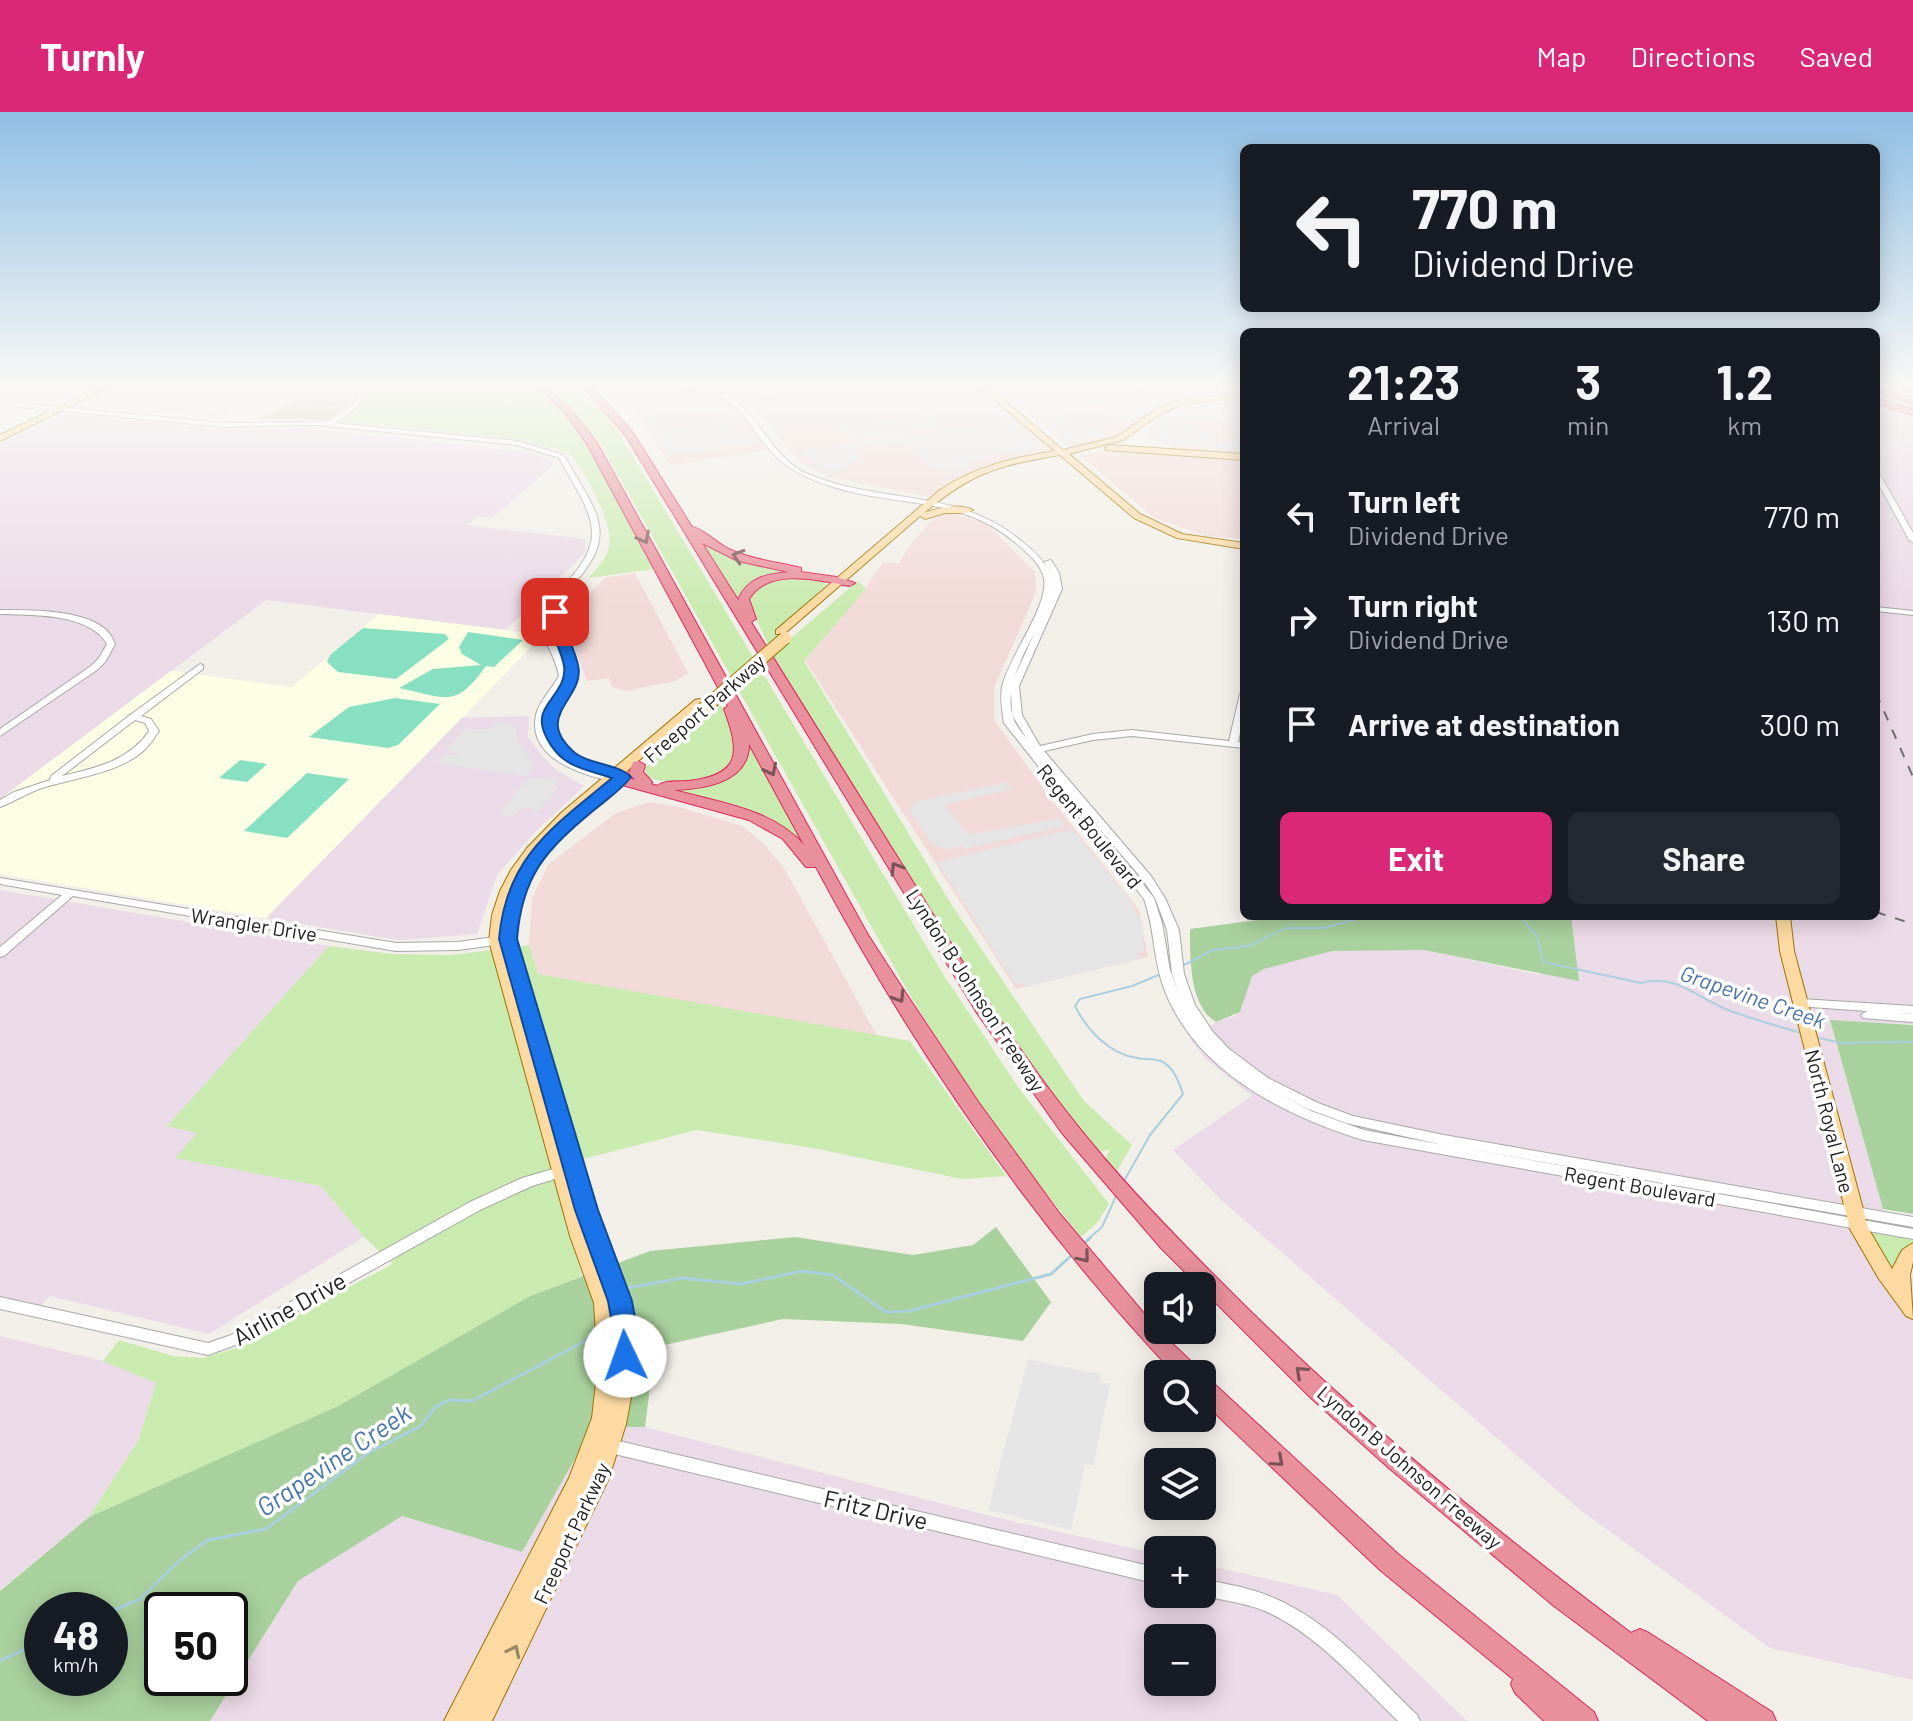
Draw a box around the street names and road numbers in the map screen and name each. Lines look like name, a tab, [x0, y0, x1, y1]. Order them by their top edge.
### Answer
street label: Freeport Parkway	[638, 649, 770, 767]
street label: Regent Boulevard	[1033, 759, 1147, 893]
street label: Lyndon B Johnson Freeway	[902, 884, 1050, 1096]
street label: Wrangler Drive	[189, 902, 319, 946]
street label: North Royal Lane	[1801, 1047, 1859, 1195]
street label: Regent Boulevard	[1563, 1161, 1717, 1211]
street label: Airline Drive	[227, 1265, 351, 1351]
street label: Lyndon B Johnson Freeway	[1313, 1380, 1507, 1554]
street label: Freeport Parkway	[528, 1459, 614, 1607]
street label: Fritz Drive	[821, 1483, 931, 1535]

